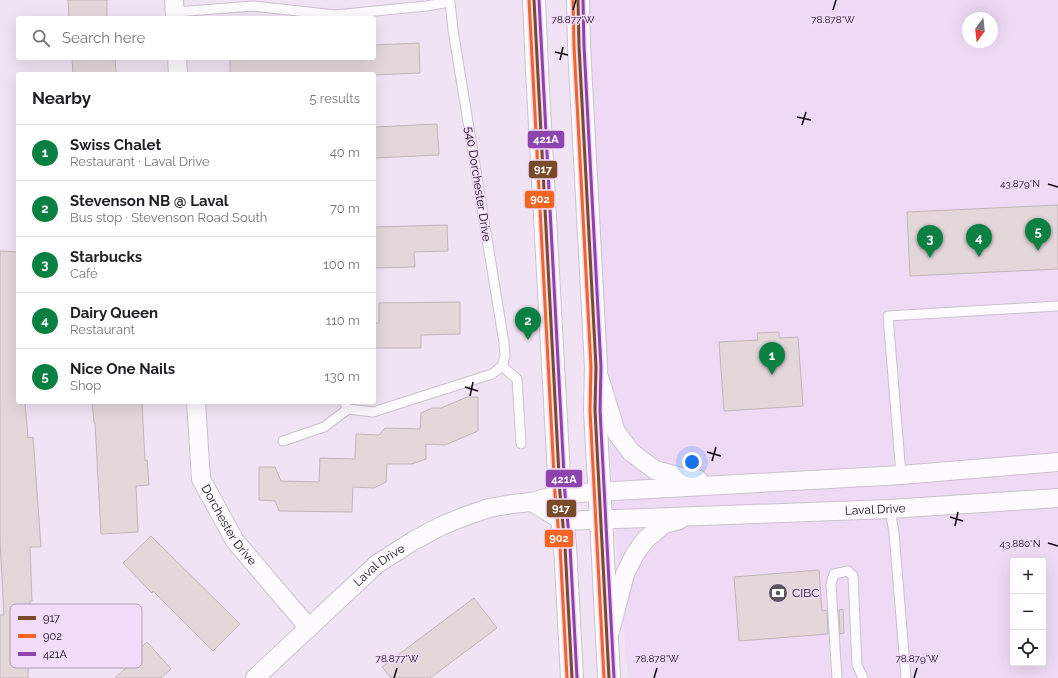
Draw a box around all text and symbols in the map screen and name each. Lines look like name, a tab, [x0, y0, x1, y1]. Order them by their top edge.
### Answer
north arrow	[962, 12, 998, 48]
text: 78.877°W	[552, 14, 595, 25]
text: 78.878°W	[811, 14, 855, 25]
search box	[16, 16, 376, 60]
icon: search	[30, 27, 52, 49]
text: Search here	[62, 29, 145, 47]
text: Nearby	[32, 88, 91, 108]
text: 5 results	[309, 91, 360, 106]
street label: 540 Dorchester Drive	[462, 125, 494, 243]
line badge: 421A	[527, 130, 565, 149]
text: 421A	[533, 133, 559, 146]
text: Swiss Chalet	[70, 136, 161, 154]
text: 1	[42, 145, 48, 160]
text: 40 m	[330, 145, 360, 160]
text: Restaurant · Laval Drive	[70, 154, 210, 169]
line badge: 917	[528, 160, 558, 179]
text: 917	[534, 163, 553, 176]
text: 43.879°N	[1000, 178, 1040, 189]
line badge: 902	[524, 190, 555, 209]
text: Stevenson NB @ Laval	[70, 192, 229, 210]
text: 902	[530, 193, 550, 206]
text: 2	[41, 201, 49, 216]
text: 70 m	[330, 201, 360, 216]
text: Bus stop · Stevenson Road South	[70, 210, 267, 225]
pin: 5	[1025, 218, 1051, 251]
pin: 4	[966, 224, 992, 257]
pin: 3	[917, 225, 943, 258]
text: Starbucks	[70, 248, 142, 266]
text: 3	[41, 257, 49, 272]
text: 100 m	[323, 257, 360, 272]
text: Café	[70, 266, 98, 281]
text: Dairy Queen	[70, 304, 158, 322]
pin: 2	[515, 307, 541, 340]
text: 4	[41, 313, 49, 328]
text: 110 m	[326, 313, 360, 328]
text: Restaurant	[70, 322, 135, 337]
pin: 1	[759, 342, 785, 375]
text: Nice One Nails	[70, 360, 175, 378]
text: 5	[41, 369, 49, 384]
text: 130 m	[324, 369, 360, 384]
text: Shop	[70, 378, 101, 393]
your location	[682, 452, 702, 472]
line badge: 421A	[545, 469, 583, 488]
text: 421A	[551, 473, 577, 486]
street label: Dorchester Drive	[198, 482, 259, 568]
line badge: 917	[546, 499, 577, 518]
street label: Laval Drive	[845, 501, 906, 518]
text: 917	[552, 502, 571, 515]
line badge: 902	[544, 529, 574, 548]
text: 902	[549, 532, 569, 545]
text: 43.880°N	[1000, 538, 1040, 549]
street label: Laval Drive	[351, 541, 407, 589]
map controls	[1010, 558, 1046, 666]
button: +	[1010, 558, 1046, 594]
bank icon: CIBC	[767, 582, 789, 604]
place label: CIBC	[792, 586, 819, 600]
button: −	[1010, 594, 1046, 630]
legend	[10, 604, 142, 668]
text: 917	[43, 612, 60, 625]
text: 902	[43, 630, 62, 643]
button: locate	[1010, 630, 1046, 666]
text: 421A	[43, 648, 67, 661]
text: 78.877°W	[376, 653, 419, 664]
text: 78.878°W	[635, 653, 679, 664]
text: 78.879°W	[895, 653, 939, 664]

